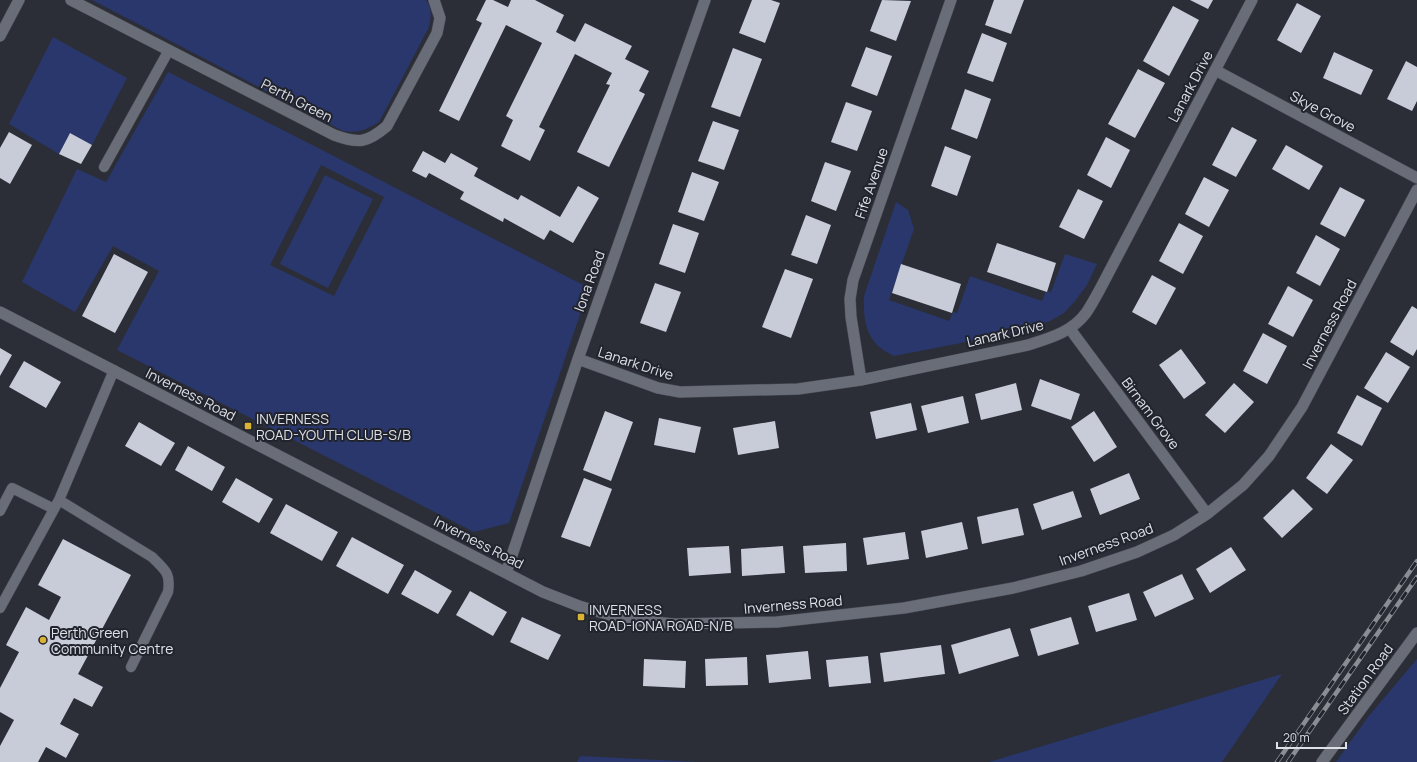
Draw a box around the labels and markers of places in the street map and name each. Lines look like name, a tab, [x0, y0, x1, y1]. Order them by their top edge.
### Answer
place label: INVERNESS ROAD-YOUTH CLUB-S/B	[256, 409, 411, 444]
marker: INVERNESS ROAD-YOUTH CLUB-S/B	[243, 421, 253, 431]
place label: INVERNESS ROAD-IONA ROAD-N/B	[589, 600, 733, 635]
marker: INVERNESS ROAD-IONA ROAD-N/B	[576, 612, 586, 622]
place label: Perth Green Community Centre	[51, 623, 174, 658]
marker: Perth Green Community Centre	[38, 635, 48, 645]

